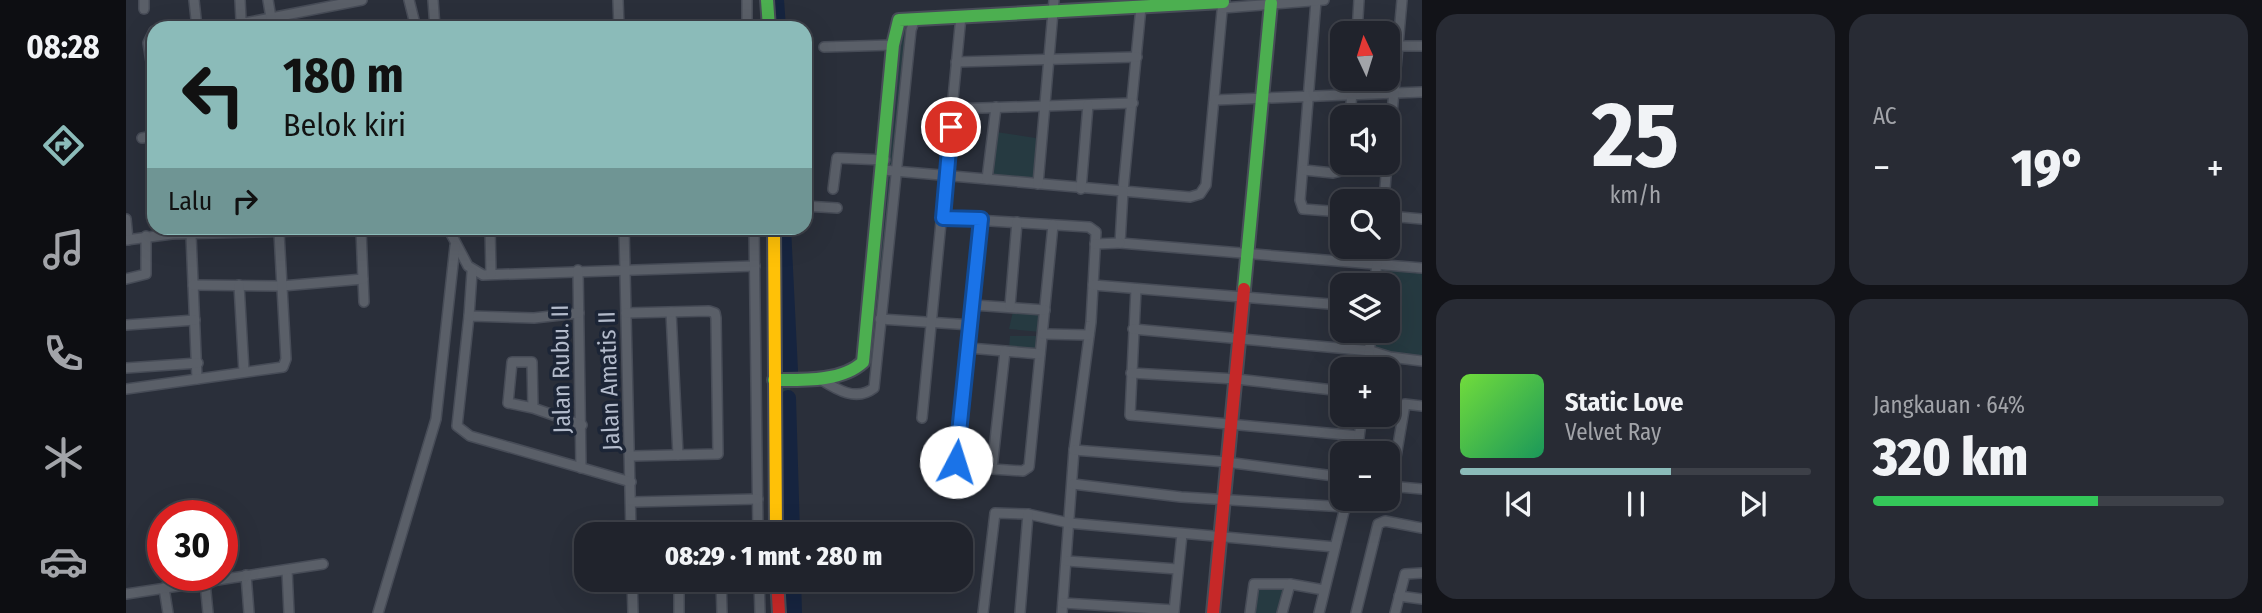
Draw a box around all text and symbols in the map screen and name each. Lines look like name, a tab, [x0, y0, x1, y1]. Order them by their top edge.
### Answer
north arrow	[1330, 21, 1400, 91]
map controls	[1330, 21, 1400, 511]
text: 08:28	[26, 28, 100, 66]
text: 180 m	[283, 46, 404, 105]
icon: left	[168, 49, 259, 140]
text: 25	[1592, 81, 1679, 190]
pin	[921, 97, 981, 157]
text: AC	[1873, 102, 1897, 130]
button: sound	[1330, 105, 1400, 175]
text: Belok kiri	[283, 106, 406, 144]
icon: arrive	[932, 108, 970, 146]
icon: directions	[39, 121, 88, 170]
text: 19°	[2011, 137, 2086, 200]
text: −	[1873, 145, 1890, 191]
text: +	[2207, 145, 2224, 191]
text: km/h	[1610, 181, 1661, 209]
icon: right	[226, 182, 264, 220]
text: Lalu	[168, 186, 212, 217]
button: search	[1330, 189, 1400, 259]
icon: music	[39, 225, 88, 274]
button: layers	[1330, 273, 1400, 343]
street label: Jalan Rubu. II	[546, 304, 576, 434]
street label: Jalan Amatis II	[593, 311, 625, 451]
icon: phone	[39, 329, 88, 378]
button: +	[1330, 357, 1400, 427]
text: Static Love	[1565, 387, 1683, 418]
text: Jangkauan · 64%	[1873, 391, 2025, 419]
text: Velvet Ray	[1565, 418, 1661, 446]
position arrow	[919, 425, 993, 499]
text: 320 km	[1873, 426, 2028, 489]
icon: climate	[39, 433, 88, 482]
button: −	[1330, 441, 1400, 511]
icon: previous	[1500, 485, 1538, 523]
icon: pause	[1617, 485, 1655, 523]
icon: next	[1734, 485, 1772, 523]
speed limit sign: 30	[147, 500, 238, 591]
icon: car	[39, 537, 88, 586]
text: 08:29 · 1 mnt · 280 m	[665, 541, 882, 572]

